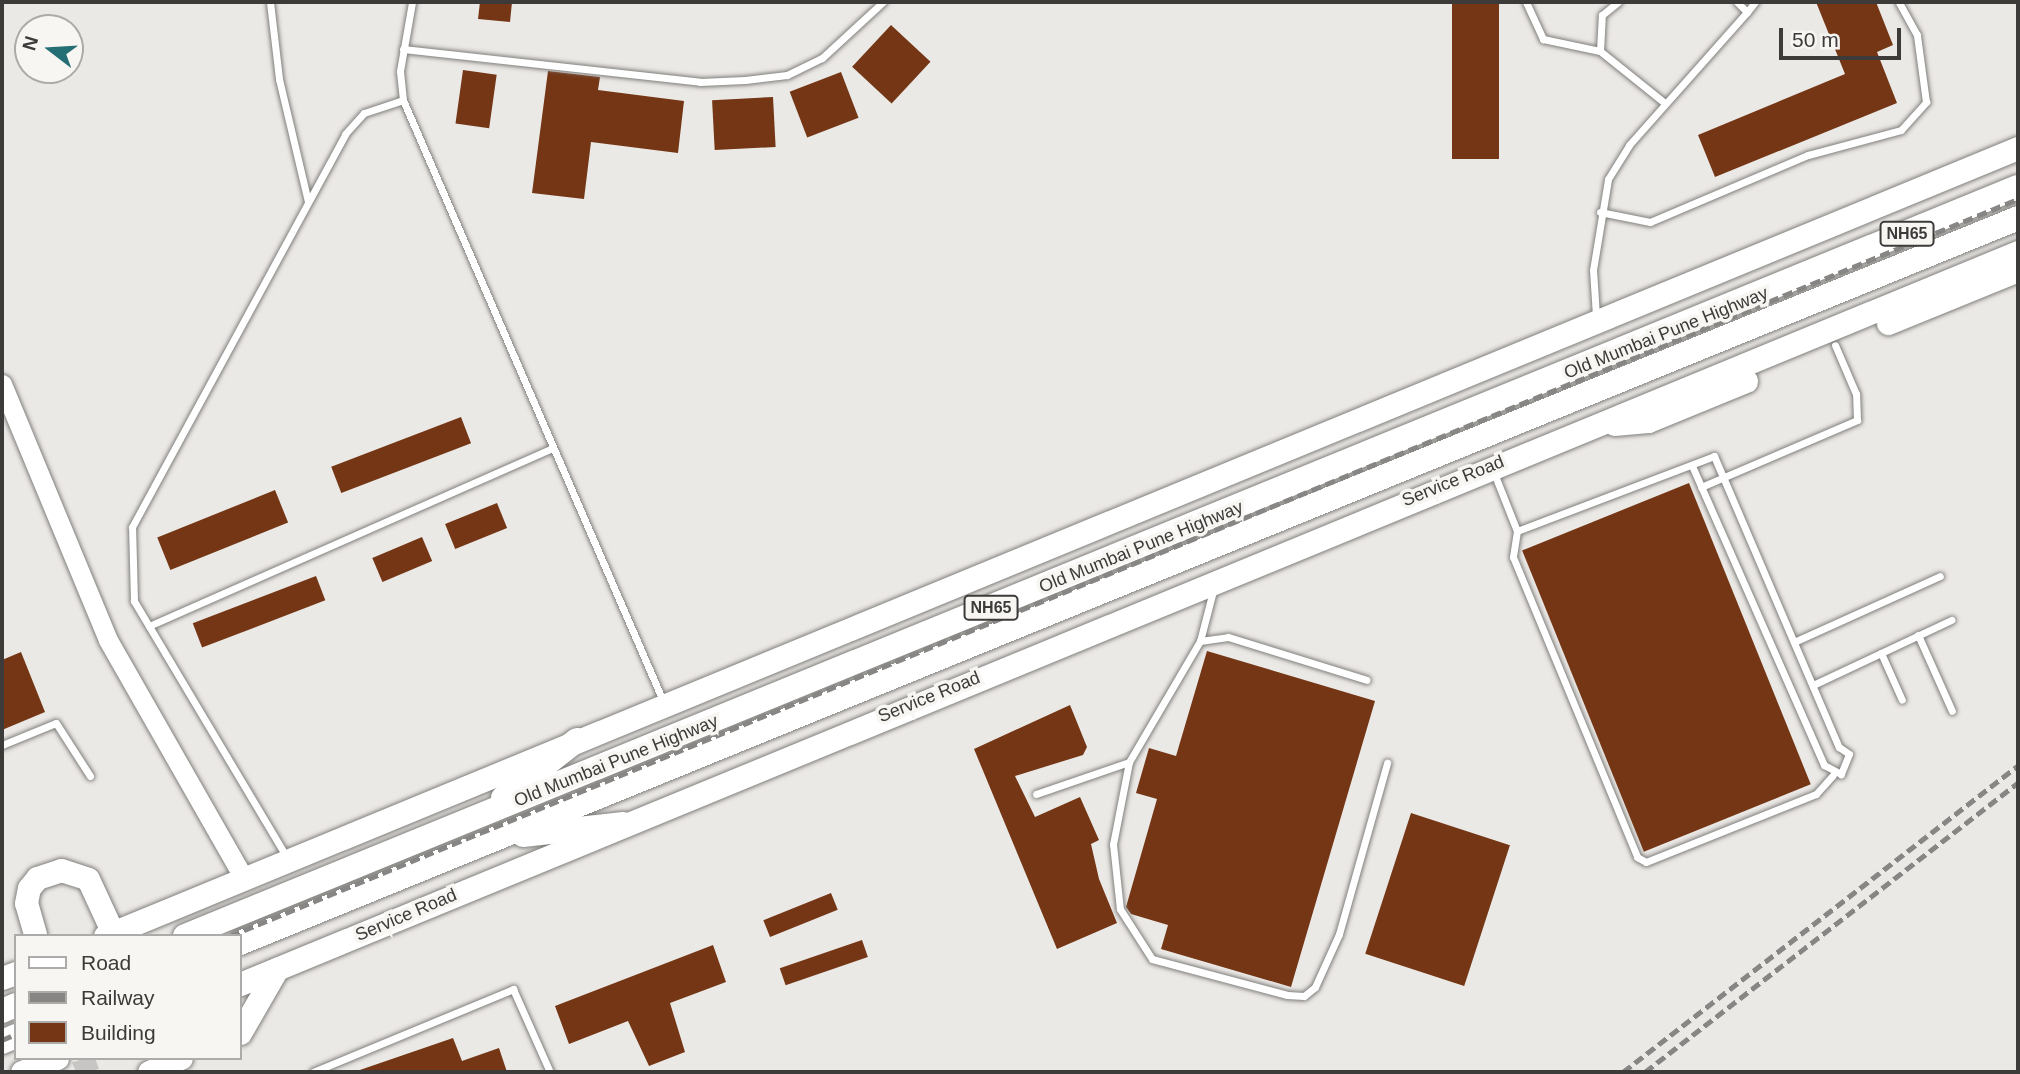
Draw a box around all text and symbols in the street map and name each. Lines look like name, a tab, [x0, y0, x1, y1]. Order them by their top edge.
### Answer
north arrow	[14, 14, 84, 84]
scale bar	[1782, 14, 1904, 58]
text: 50 m	[1792, 28, 1839, 51]
text: N	[18, 34, 42, 53]
road number: NH65	[1879, 222, 1935, 246]
street label: Old Mumbai Pune Highway	[1561, 282, 1771, 384]
street label: Service Road	[1399, 451, 1507, 511]
street label: Old Mumbai Pune Highway	[1036, 496, 1246, 598]
road number: NH65	[963, 596, 1019, 621]
street label: Service Road	[875, 667, 983, 727]
street label: Old Mumbai Pune Highway	[511, 710, 721, 812]
street label: Service Road	[352, 884, 460, 946]
legend	[14, 934, 242, 1060]
text: Road	[81, 951, 131, 974]
text: Railway	[81, 986, 155, 1009]
text: Building	[81, 1021, 156, 1044]

